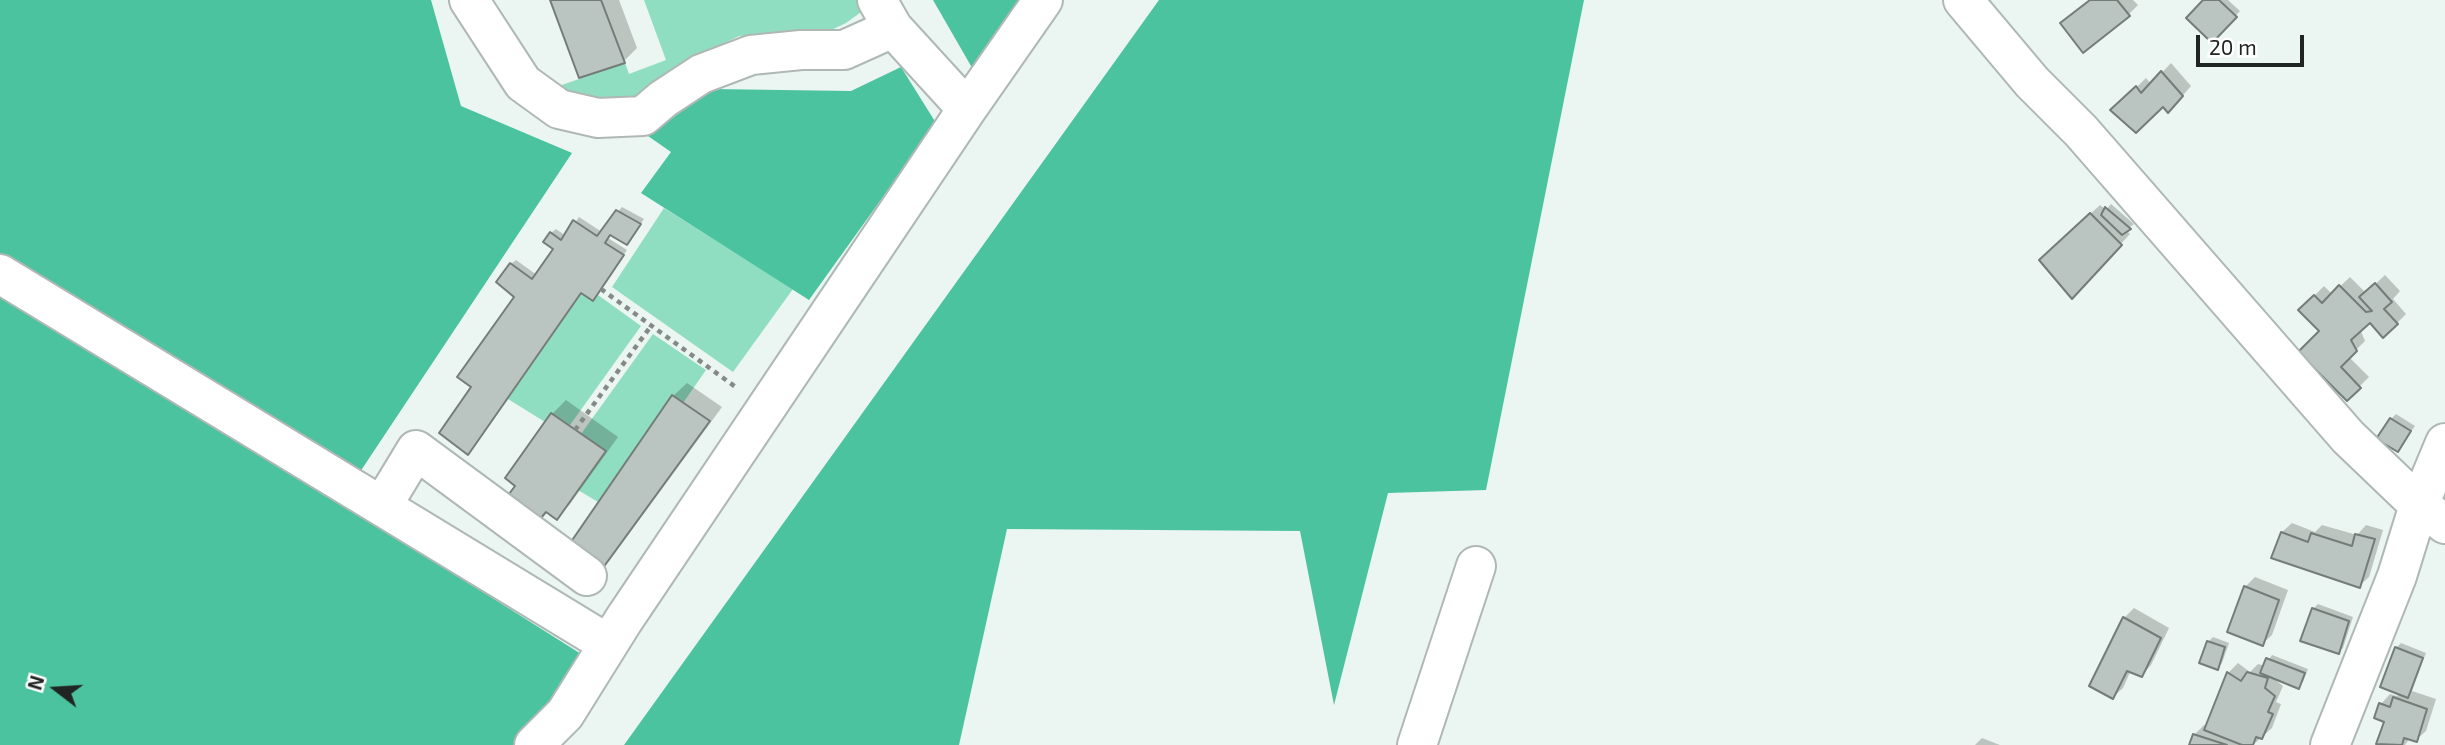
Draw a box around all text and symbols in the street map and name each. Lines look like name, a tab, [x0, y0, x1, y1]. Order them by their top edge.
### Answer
scale bar	[2200, 21, 2308, 65]
text: 20 m	[2209, 34, 2257, 59]
north arrow	[21, 654, 91, 724]
text: N	[22, 673, 48, 693]

